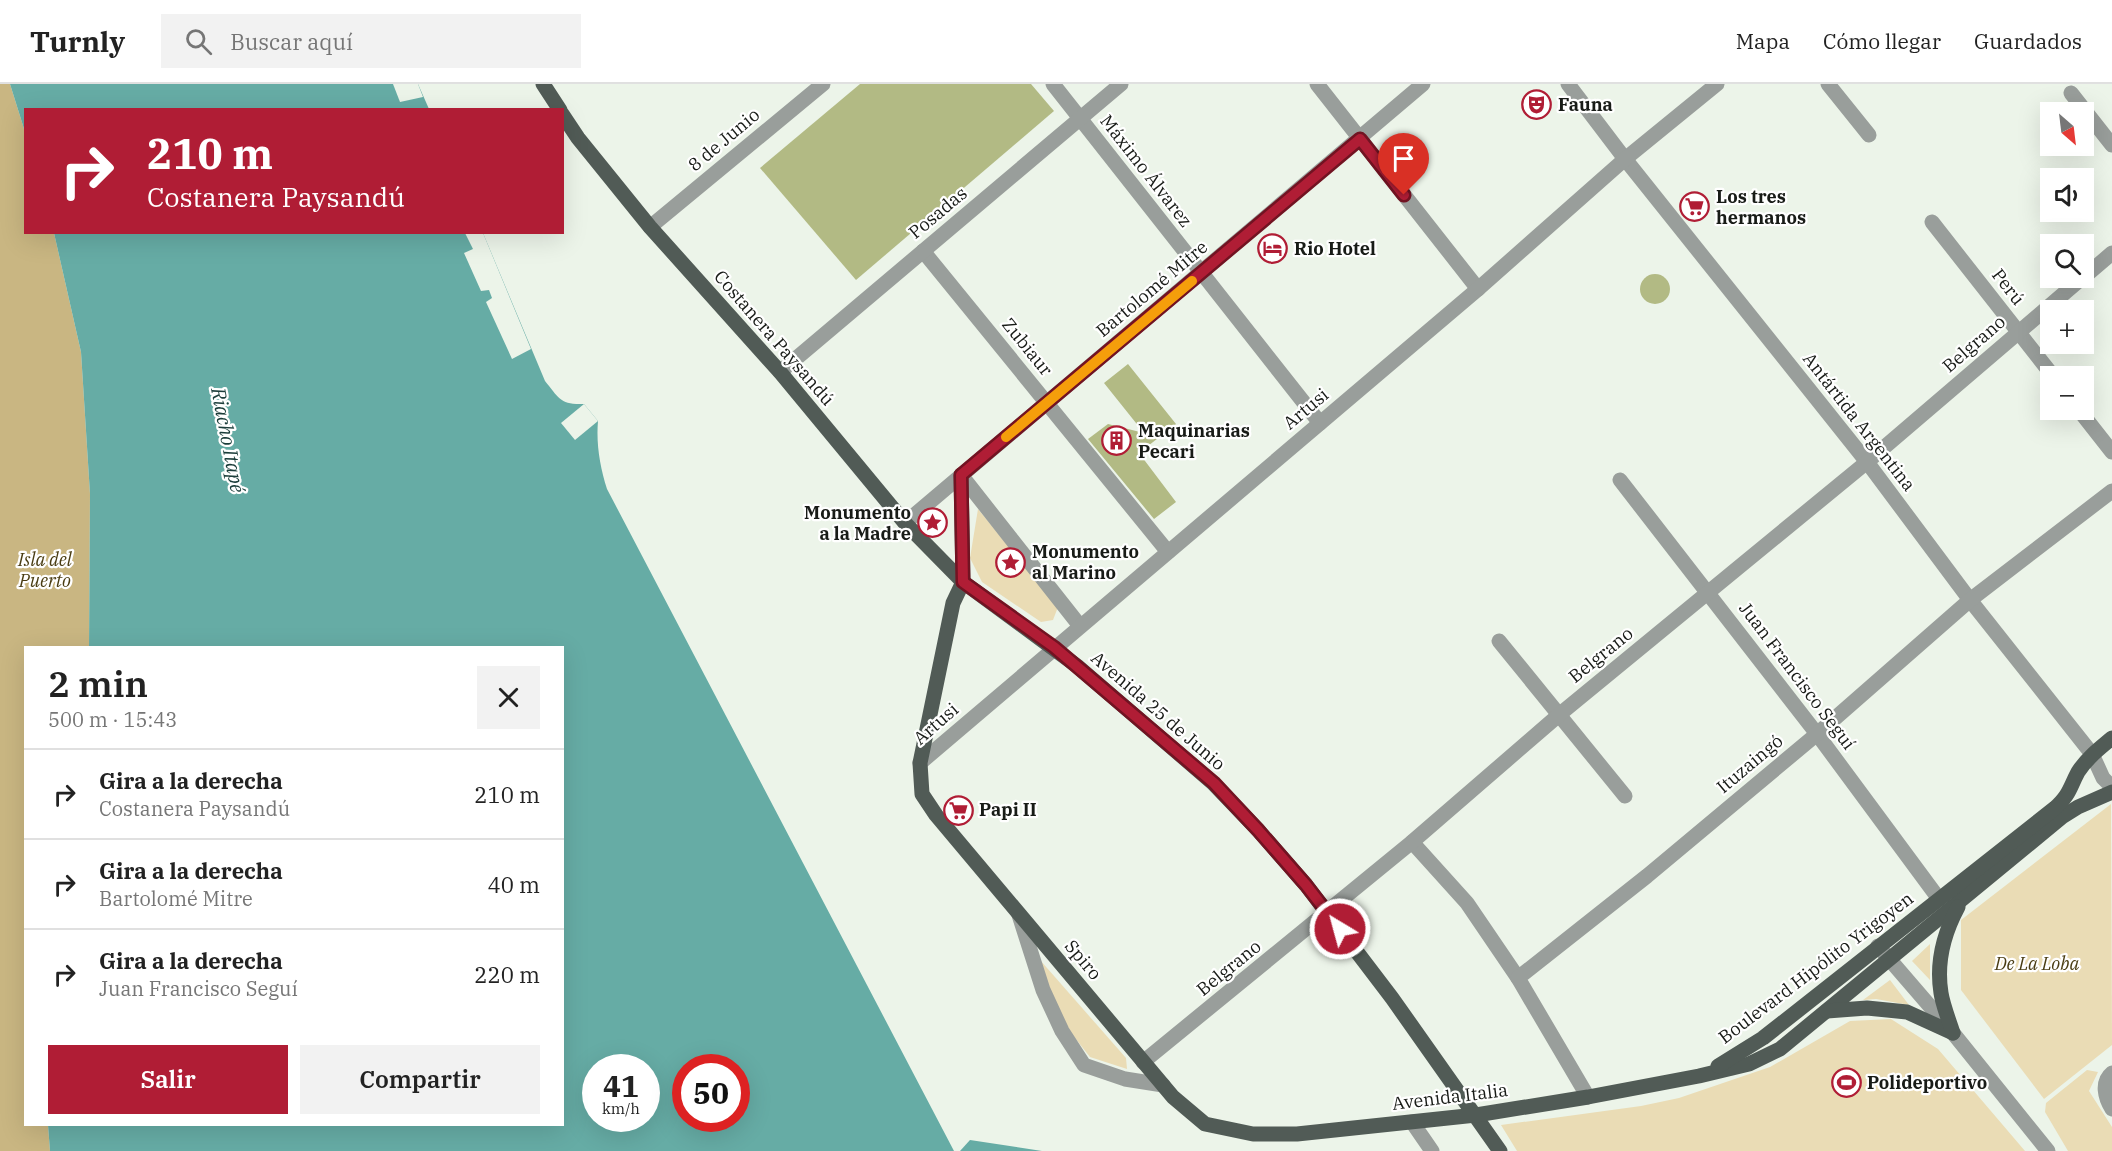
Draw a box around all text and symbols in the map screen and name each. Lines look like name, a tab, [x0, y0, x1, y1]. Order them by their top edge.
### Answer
search box	[161, 14, 581, 68]
text: Turnly	[30, 23, 125, 60]
icon: search	[182, 25, 215, 58]
text: Buscar aquí	[230, 27, 353, 56]
text: Mapa	[1736, 27, 1790, 55]
text: Cómo llegar	[1823, 27, 1941, 55]
text: Guardados	[1974, 27, 2082, 55]
theatre icon: Fauna	[1521, 89, 1553, 121]
place label: Fauna	[1558, 93, 1613, 116]
north arrow	[2040, 102, 2094, 156]
map controls	[2040, 102, 2094, 420]
street label: 8 de Junio	[683, 103, 764, 176]
street label: Máximo Álvarez	[1095, 110, 1197, 231]
text: 210 m	[147, 126, 273, 181]
icon: right	[48, 132, 126, 210]
pin	[1378, 133, 1429, 195]
icon: arrive	[1387, 142, 1420, 175]
button: sound	[2040, 168, 2094, 222]
text: Costanera Paysandú	[147, 179, 405, 214]
street label: Posadas	[904, 182, 972, 244]
place label: Los tres hermanos	[1716, 185, 1806, 229]
supermarket icon: Los tres hermanos	[1679, 191, 1711, 223]
hotel icon: Rio Hotel	[1257, 233, 1289, 265]
button: search	[2040, 234, 2094, 288]
street label: Bartolomé Mitre	[1091, 235, 1212, 342]
place label: Rio Hotel	[1294, 237, 1376, 260]
street label: Perú	[1987, 264, 2030, 310]
street label: Costanera Paysandú	[709, 265, 839, 410]
button: +	[2040, 300, 2094, 354]
street label: Belgrano	[1937, 310, 2010, 377]
street label: Zubiaur	[997, 313, 1058, 380]
street label: Antártida Argentina	[1798, 348, 1921, 496]
button: −	[2040, 366, 2094, 420]
street label: Artusi	[1278, 383, 1333, 434]
water label: Riacho Itapé	[205, 384, 252, 496]
place label: Maquinarias Pecari	[1138, 419, 1250, 463]
building icon: Maquinarias Pecari	[1101, 425, 1133, 457]
place label: Monumento a la Madre	[804, 501, 911, 545]
place icon: Monumento a la Madre	[916, 507, 948, 539]
place label: Monumento al Marino	[1032, 540, 1139, 584]
place icon: Monumento al Marino	[995, 546, 1027, 578]
park label: Isla del Puerto	[17, 548, 73, 592]
street label: Juan Francisco Seguí	[1734, 597, 1861, 754]
street label: Belgrano	[1564, 622, 1638, 688]
street label: Avenida 25 de Junio	[1087, 646, 1230, 775]
text: 2 min	[48, 660, 148, 707]
button: close	[477, 666, 540, 729]
street label: Artusi	[908, 698, 963, 750]
text: 500 m · 15:43	[48, 706, 177, 733]
street label: Ituzaingó	[1712, 729, 1788, 798]
text: Gira a la derecha	[99, 766, 283, 795]
icon: right	[48, 778, 81, 811]
text: 210 m	[474, 780, 540, 809]
supermarket icon: Papi II	[942, 794, 974, 826]
text: Costanera Paysandú	[99, 795, 290, 822]
place label: Papi II	[979, 798, 1037, 821]
text: Gira a la derecha	[99, 856, 283, 885]
icon: right	[48, 868, 81, 901]
text: 40 m	[488, 870, 540, 899]
text: Bartolomé Mitre	[99, 885, 253, 912]
street label: Boulevard Hipólito Yrigoyen	[1714, 887, 1918, 1048]
position arrow	[1308, 897, 1372, 961]
street label: Spiro	[1060, 935, 1107, 984]
street label: Belgrano	[1192, 935, 1266, 1001]
text: Gira a la derecha	[99, 946, 283, 975]
park label: De La Loba	[1994, 952, 2080, 975]
icon: right	[48, 958, 81, 991]
text: 220 m	[474, 960, 540, 989]
text: Juan Francisco Seguí	[99, 975, 298, 1002]
button: Salir	[48, 1045, 288, 1114]
button: Compartir	[300, 1045, 540, 1114]
speed limit sign: 50	[672, 1054, 750, 1132]
text: 41	[603, 1066, 639, 1105]
sports icon: Polideportivo	[1830, 1067, 1862, 1099]
place label: Polideportivo	[1867, 1071, 1987, 1094]
street label: Avenida Italia	[1391, 1078, 1509, 1115]
text: km/h	[602, 1099, 640, 1118]

